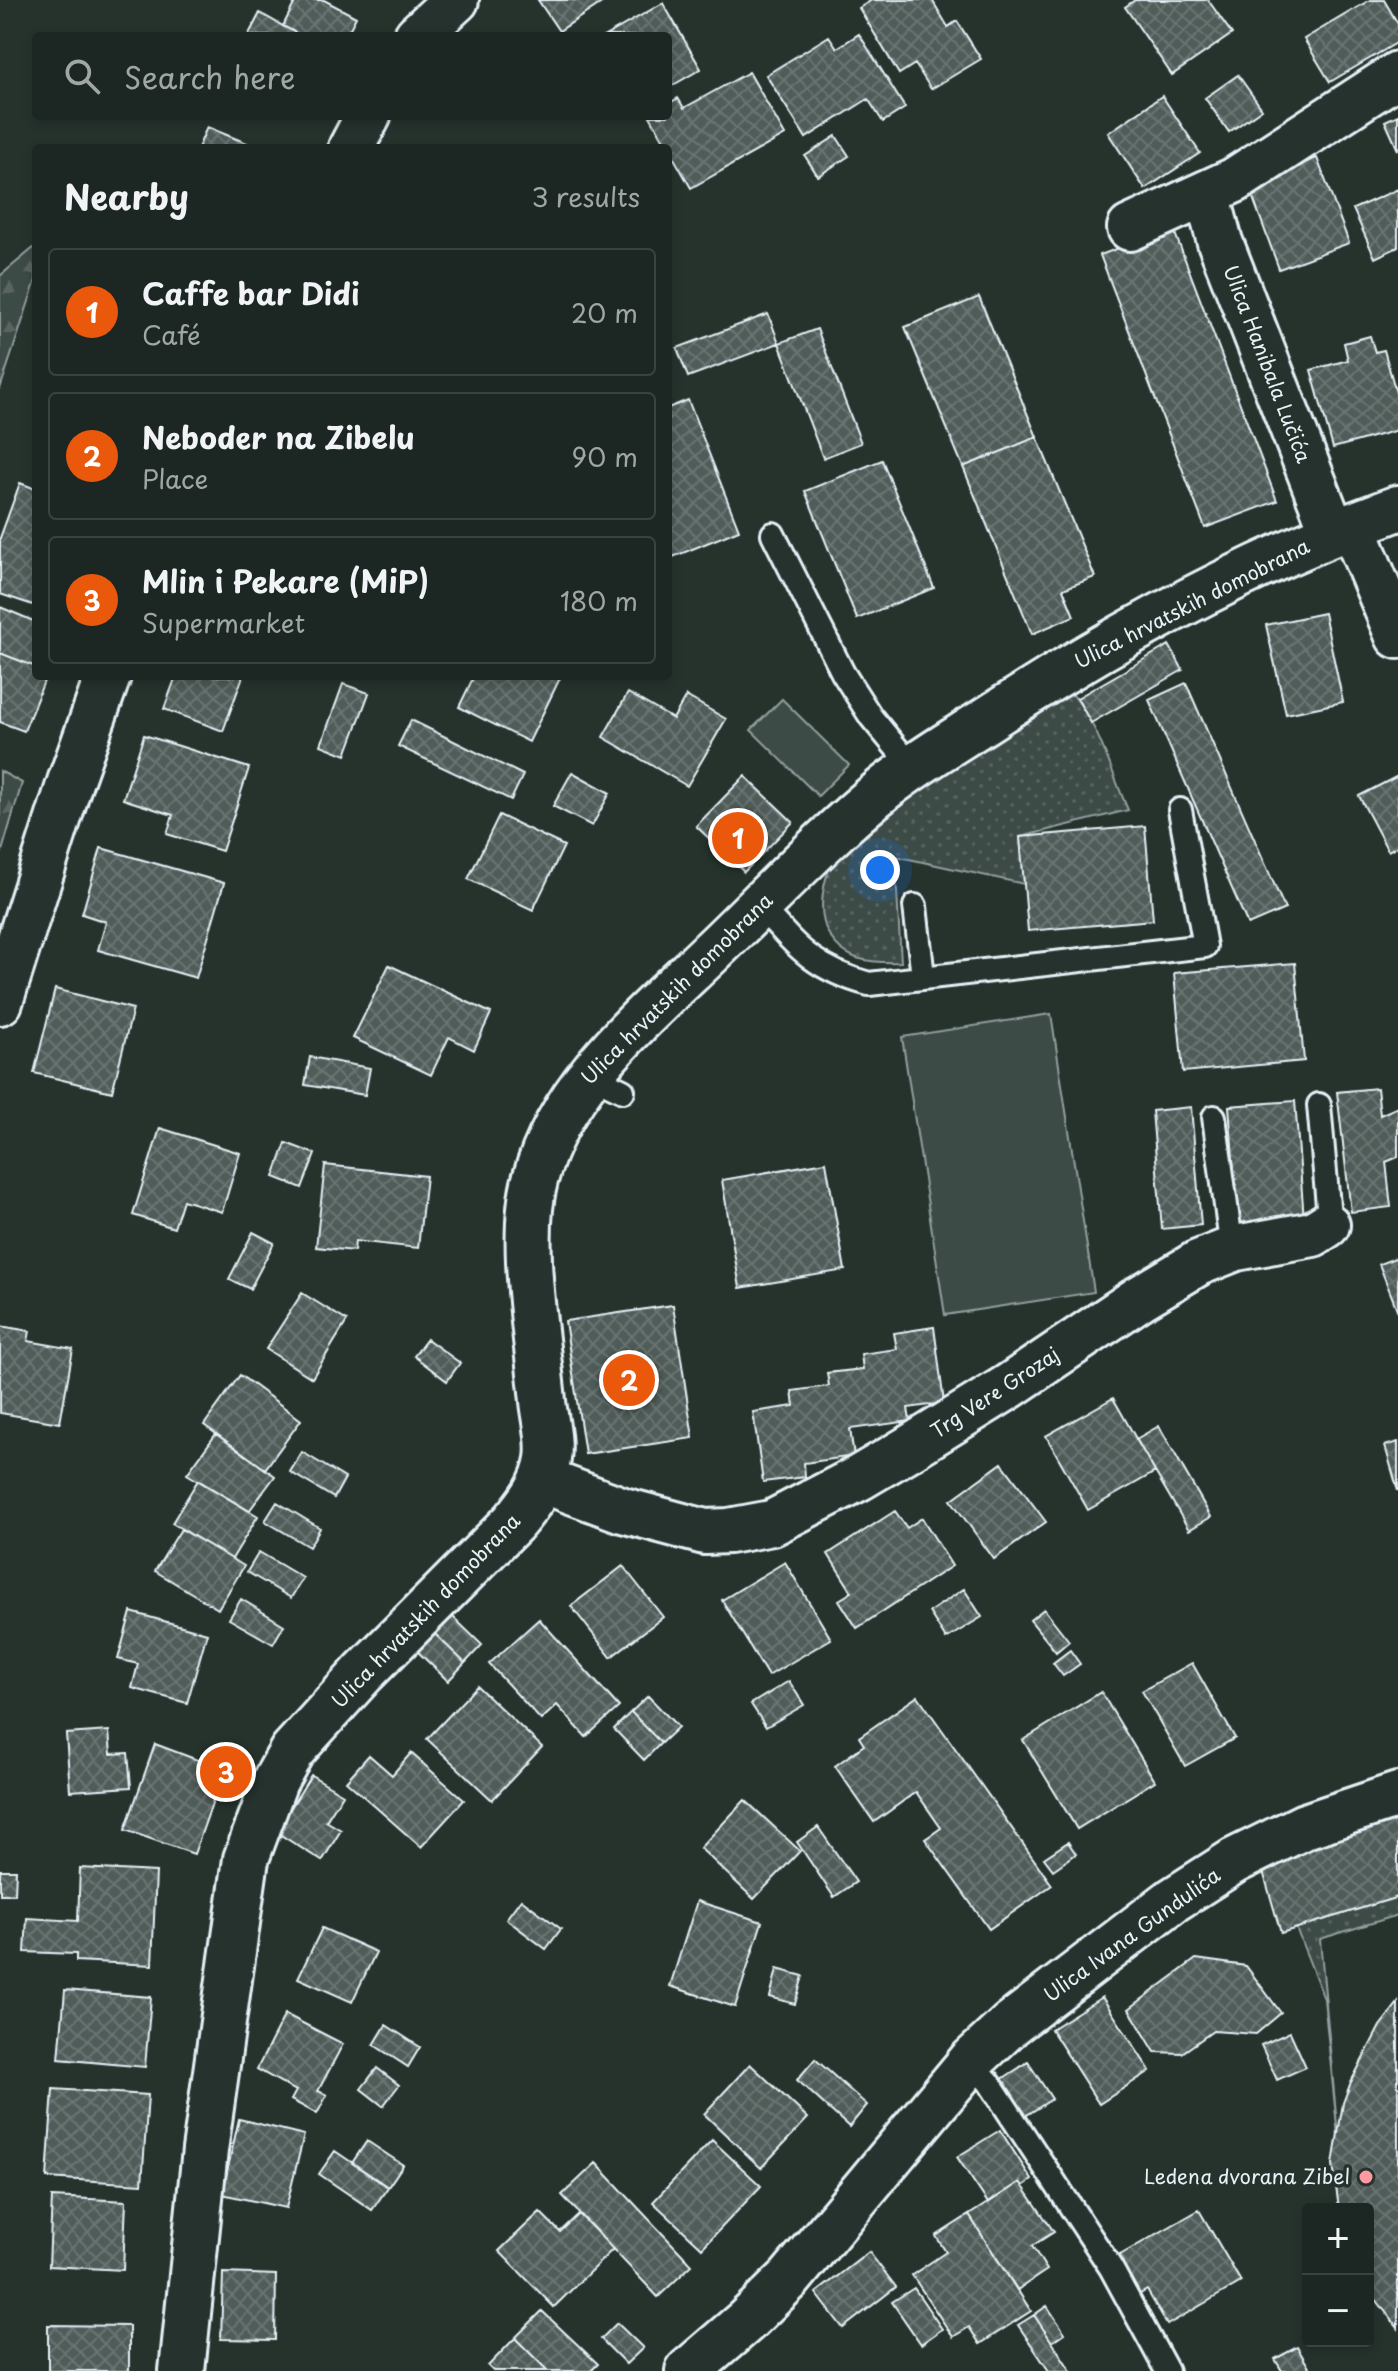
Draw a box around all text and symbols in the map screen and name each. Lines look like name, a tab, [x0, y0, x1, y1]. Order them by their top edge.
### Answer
search box	[32, 32, 672, 120]
icon: search	[60, 54, 104, 98]
text: Search here	[124, 54, 296, 99]
text: Nearby	[64, 170, 189, 222]
text: 3 results	[532, 177, 640, 216]
street label: Ulica Hanibala Lučića	[1216, 260, 1320, 467]
text: Caffe bar Didi	[142, 270, 360, 315]
text: 1	[86, 293, 98, 332]
text: 20 m	[571, 293, 638, 332]
text: Café	[142, 315, 201, 354]
text: Neboder na Zibelu	[142, 414, 415, 459]
text: 2	[83, 437, 101, 476]
text: 90 m	[571, 437, 638, 476]
text: Place	[142, 459, 208, 498]
street label: Ulica hrvatskih domobrana	[1069, 530, 1315, 676]
text: Mlin i Pekare (MiP)	[142, 558, 429, 603]
text: 3	[83, 581, 101, 620]
text: 180 m	[560, 581, 638, 620]
text: Supermarket	[142, 603, 305, 642]
pin: 1	[712, 808, 764, 868]
your location	[860, 850, 900, 890]
street label: Ulica hrvatskih domobrana	[574, 885, 779, 1091]
street label: Trg Vere Grozaj	[924, 1339, 1065, 1445]
pin: 2	[603, 1350, 655, 1410]
street label: Ulica hrvatskih domobrana	[324, 1506, 527, 1714]
pin: 3	[200, 1742, 252, 1802]
street label: Ulica Ivana Gundulića	[1037, 1860, 1226, 2009]
place label: Ledena dvorana Zibel	[1144, 2161, 1350, 2191]
marker: Ledena dvorana Zibel	[1357, 2168, 1375, 2186]
map controls	[1302, 2203, 1374, 2347]
button: +	[1302, 2203, 1374, 2275]
button: −	[1302, 2275, 1374, 2347]

